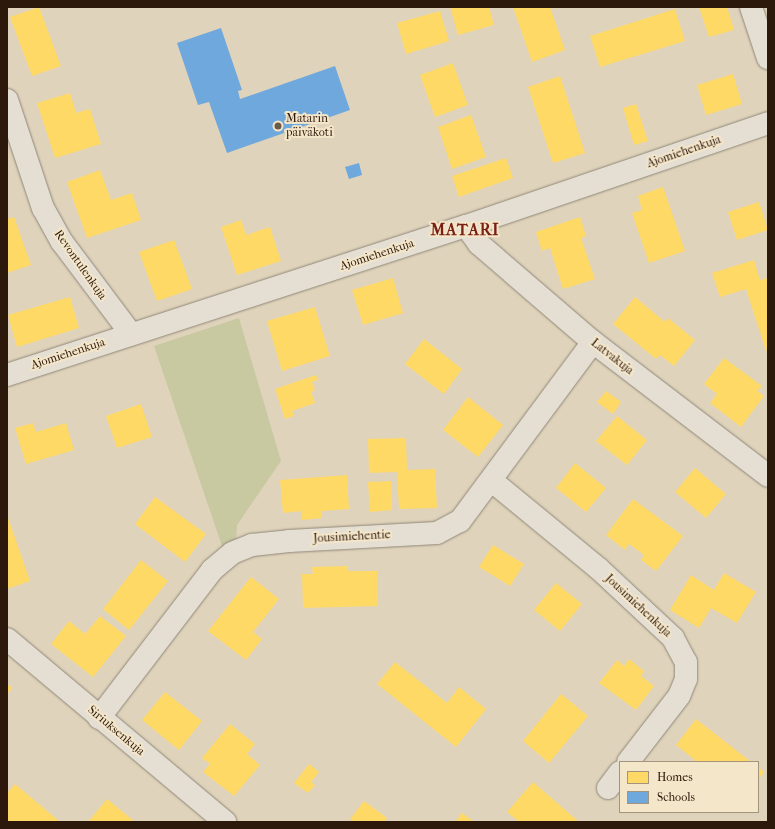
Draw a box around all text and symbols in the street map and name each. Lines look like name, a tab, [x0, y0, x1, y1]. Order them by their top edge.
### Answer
place label: Matarin päiväkoti	[286, 112, 333, 140]
marker: Matarin päiväkoti	[273, 121, 283, 131]
street label: Ajomiehenkuja	[645, 133, 723, 171]
district label: MATARI	[430, 220, 500, 240]
street label: Revontulenkuja	[51, 227, 109, 303]
street label: Ajomiehenkuja	[338, 236, 416, 274]
street label: Ajomiehenkuja	[29, 335, 107, 373]
street label: Latvakuja	[588, 336, 636, 378]
street label: Jousimiehentie	[313, 528, 391, 546]
street label: Jousimiehenkuja	[602, 572, 674, 640]
street label: Siriuksenkuja	[85, 703, 147, 759]
legend	[619, 761, 759, 813]
text: Homes	[657, 770, 693, 784]
text: Schools	[657, 790, 695, 804]

